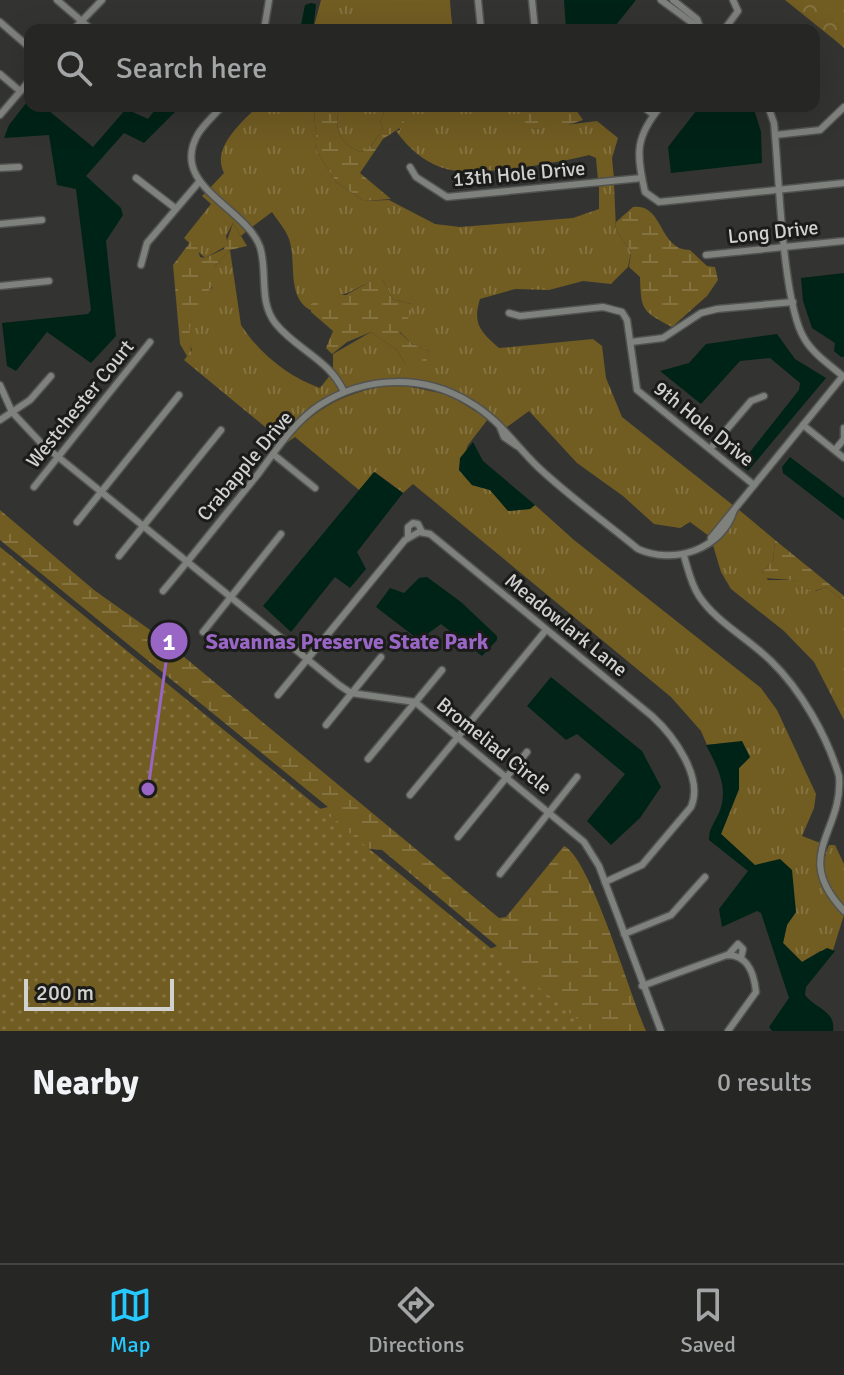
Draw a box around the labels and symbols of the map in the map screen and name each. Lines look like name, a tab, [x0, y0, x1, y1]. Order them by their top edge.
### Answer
street label: 13th Hole Drive	[452, 156, 586, 192]
street label: Long Drive	[726, 215, 820, 249]
street label: Westchester Court	[21, 335, 139, 473]
street label: 9th Hole Drive	[649, 376, 759, 472]
street label: Crabapple Drive	[192, 406, 298, 526]
street label: Meadowlark Lane	[500, 568, 632, 682]
callout: Savannas Preserve State Park	[149, 618, 504, 664]
text: 1	[163, 627, 176, 657]
text: Savannas Preserve State Park	[206, 628, 489, 655]
street label: Bromeliad Circle	[431, 692, 557, 800]
scale bar	[24, 975, 174, 1011]

